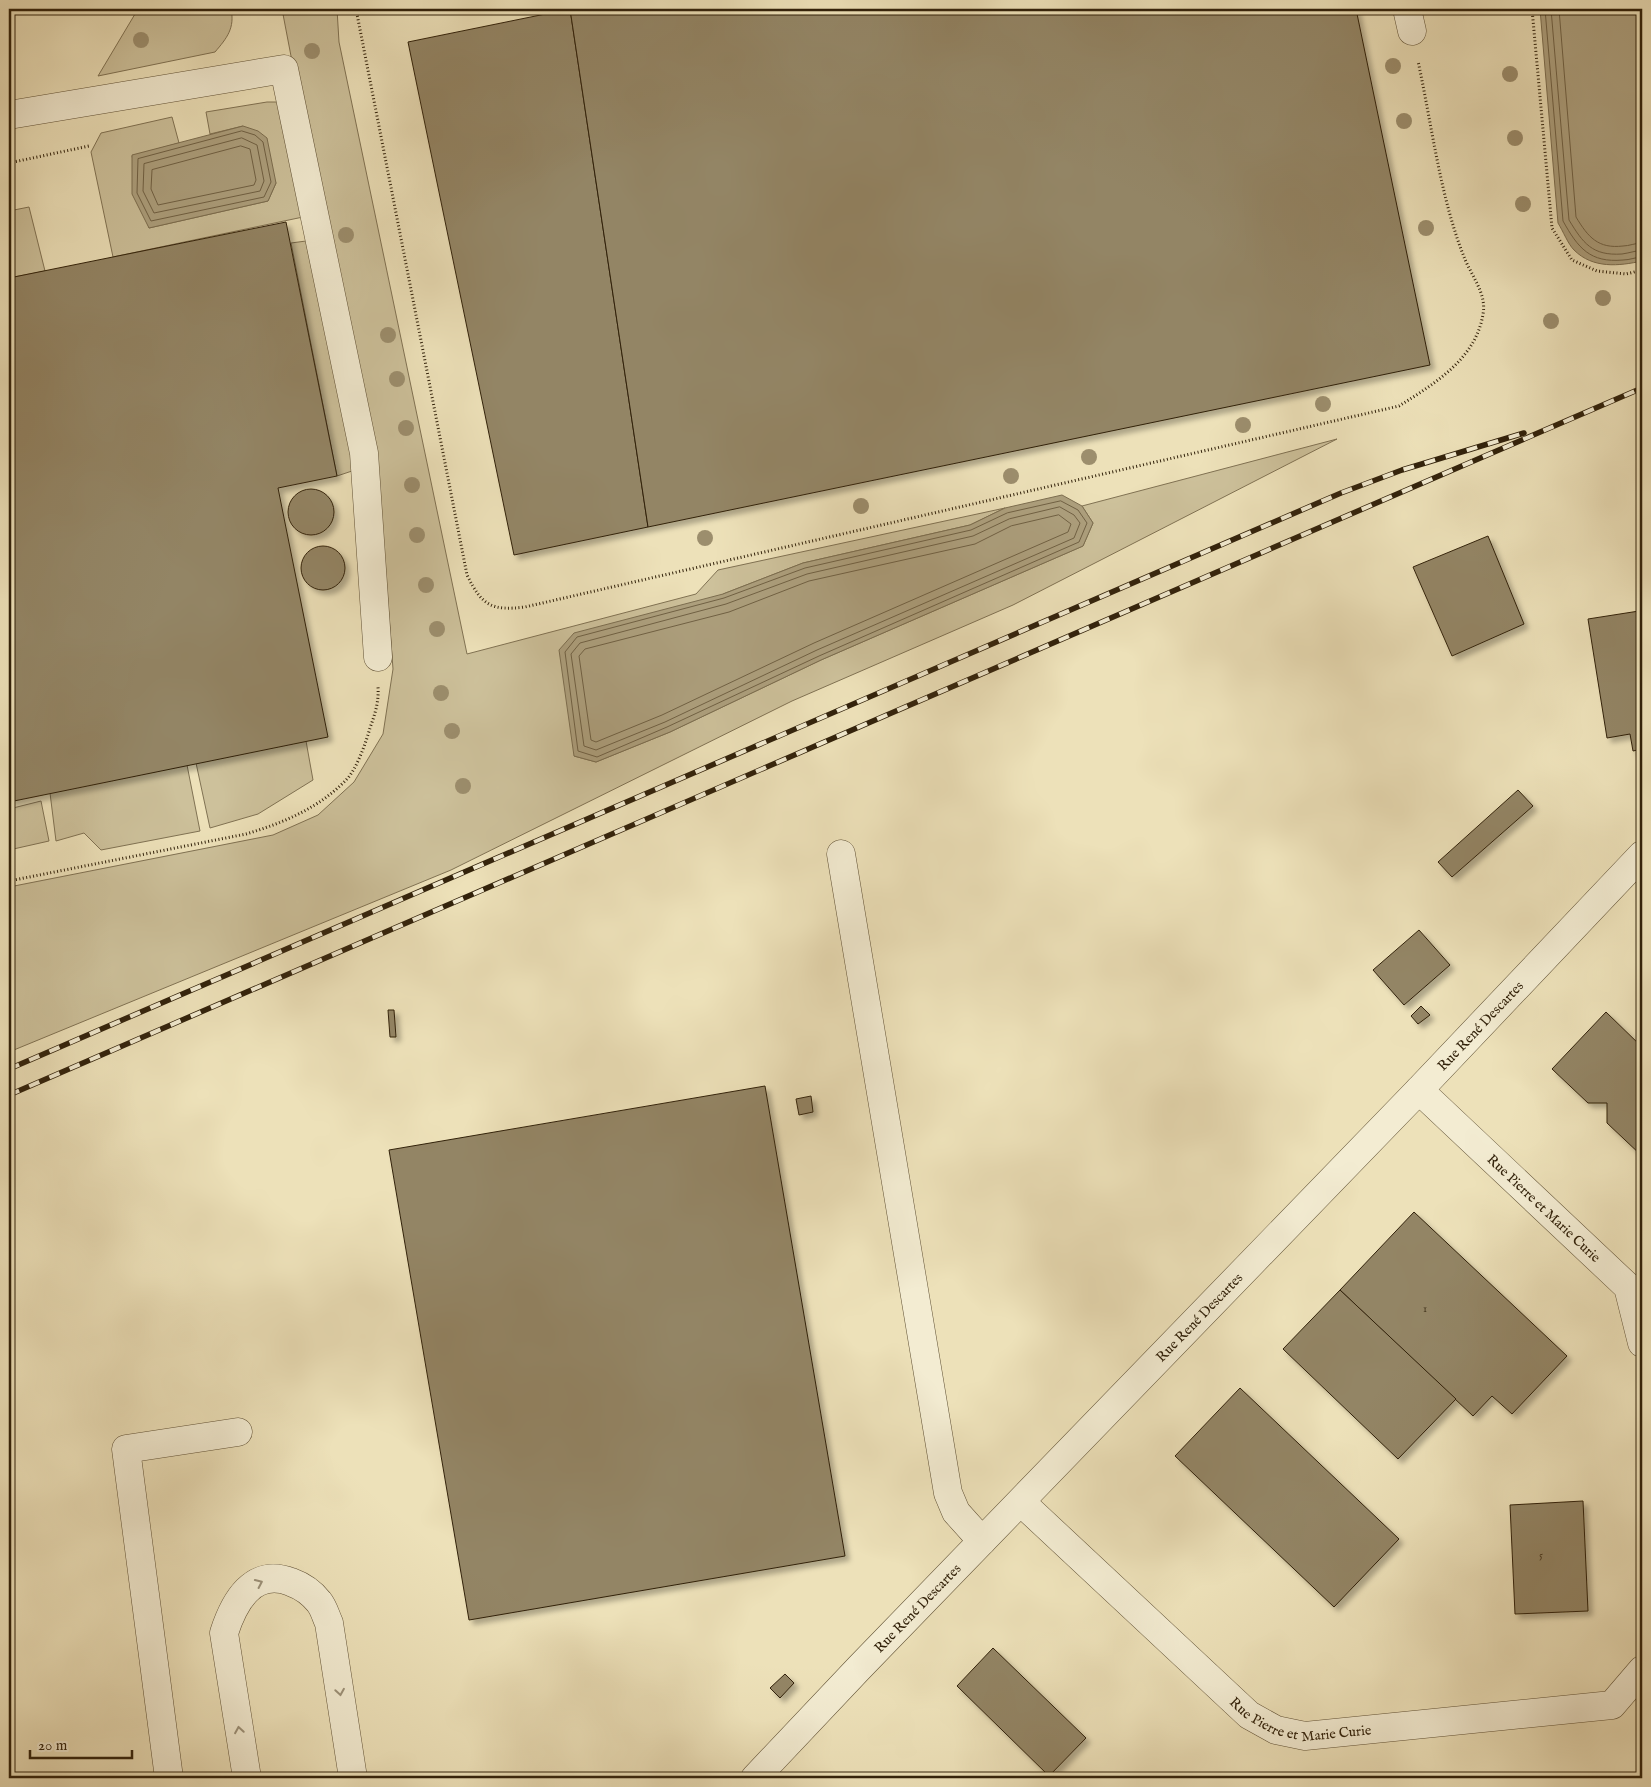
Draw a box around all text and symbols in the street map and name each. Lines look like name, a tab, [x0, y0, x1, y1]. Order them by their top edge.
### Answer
street label: Rue René Descartes	[1434, 977, 1528, 1075]
street label: Rue Pierre et Marie Curie	[1483, 1151, 1605, 1267]
street label: Rue René Descartes	[1152, 1269, 1247, 1366]
house number: 1	[1423, 1302, 1427, 1316]
house number: 5	[1539, 1548, 1543, 1562]
street label: Rue René Descartes	[871, 1560, 965, 1657]
one-way arrow	[254, 1578, 263, 1589]
one-way arrow	[334, 1688, 344, 1697]
street label: Rue Pierre et Marie Curie	[1225, 1694, 1373, 1746]
one-way arrow	[235, 1726, 245, 1734]
scale bar	[30, 1727, 132, 1759]
text: 20 m	[38, 1736, 68, 1755]

